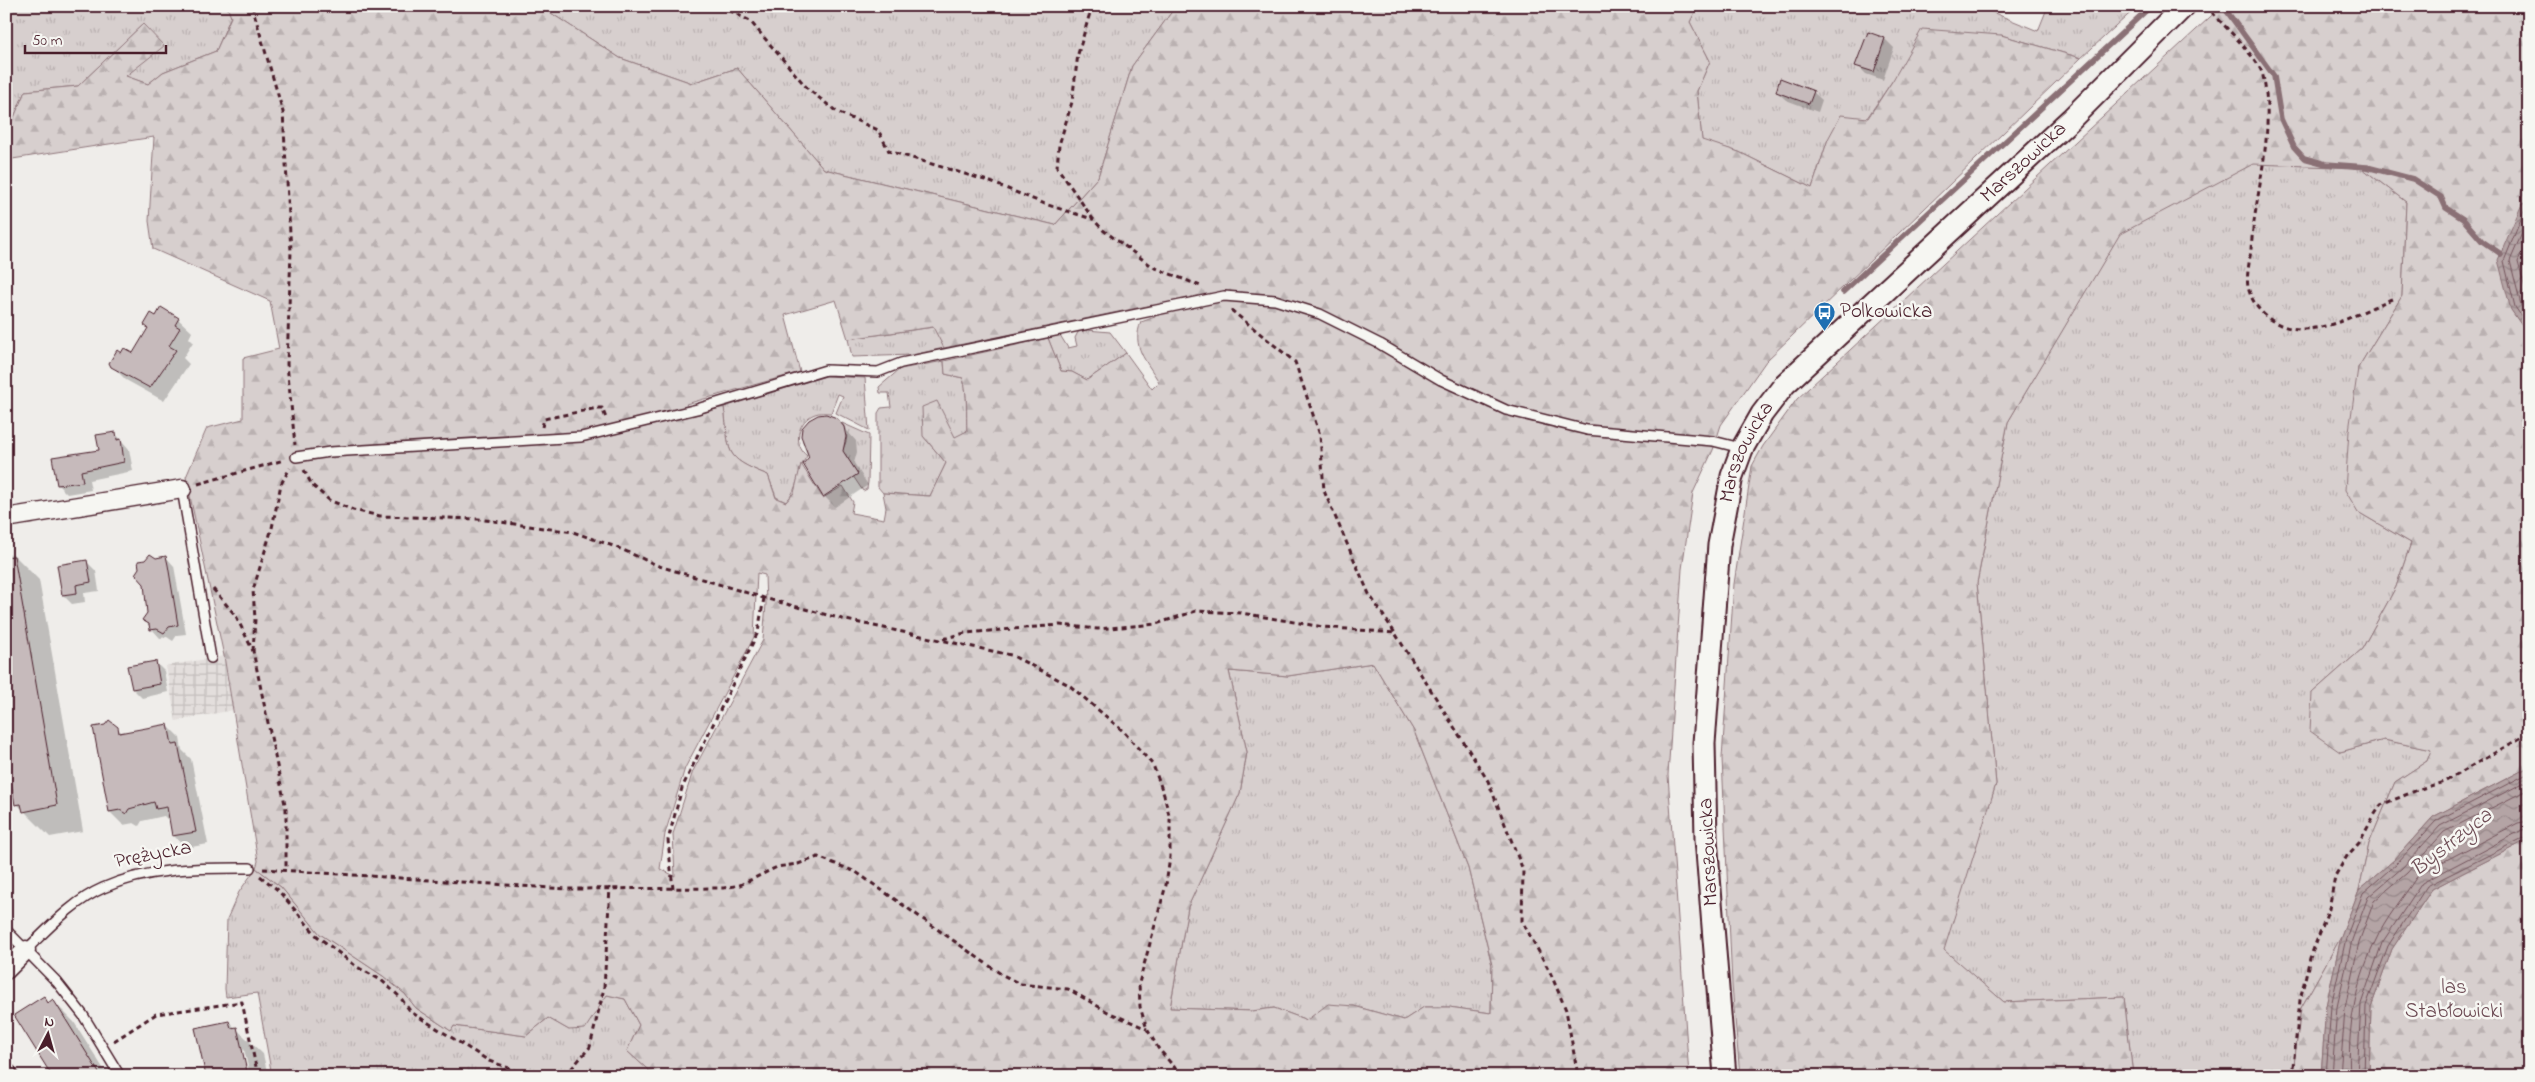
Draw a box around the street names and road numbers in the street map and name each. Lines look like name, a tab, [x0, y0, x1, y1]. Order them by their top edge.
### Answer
street label: Marszowicka	[1974, 115, 2074, 211]
street label: Marszowicka	[1712, 395, 1782, 505]
street label: Marszowicka	[1691, 797, 1727, 907]
street label: Prężycka	[112, 833, 194, 879]

